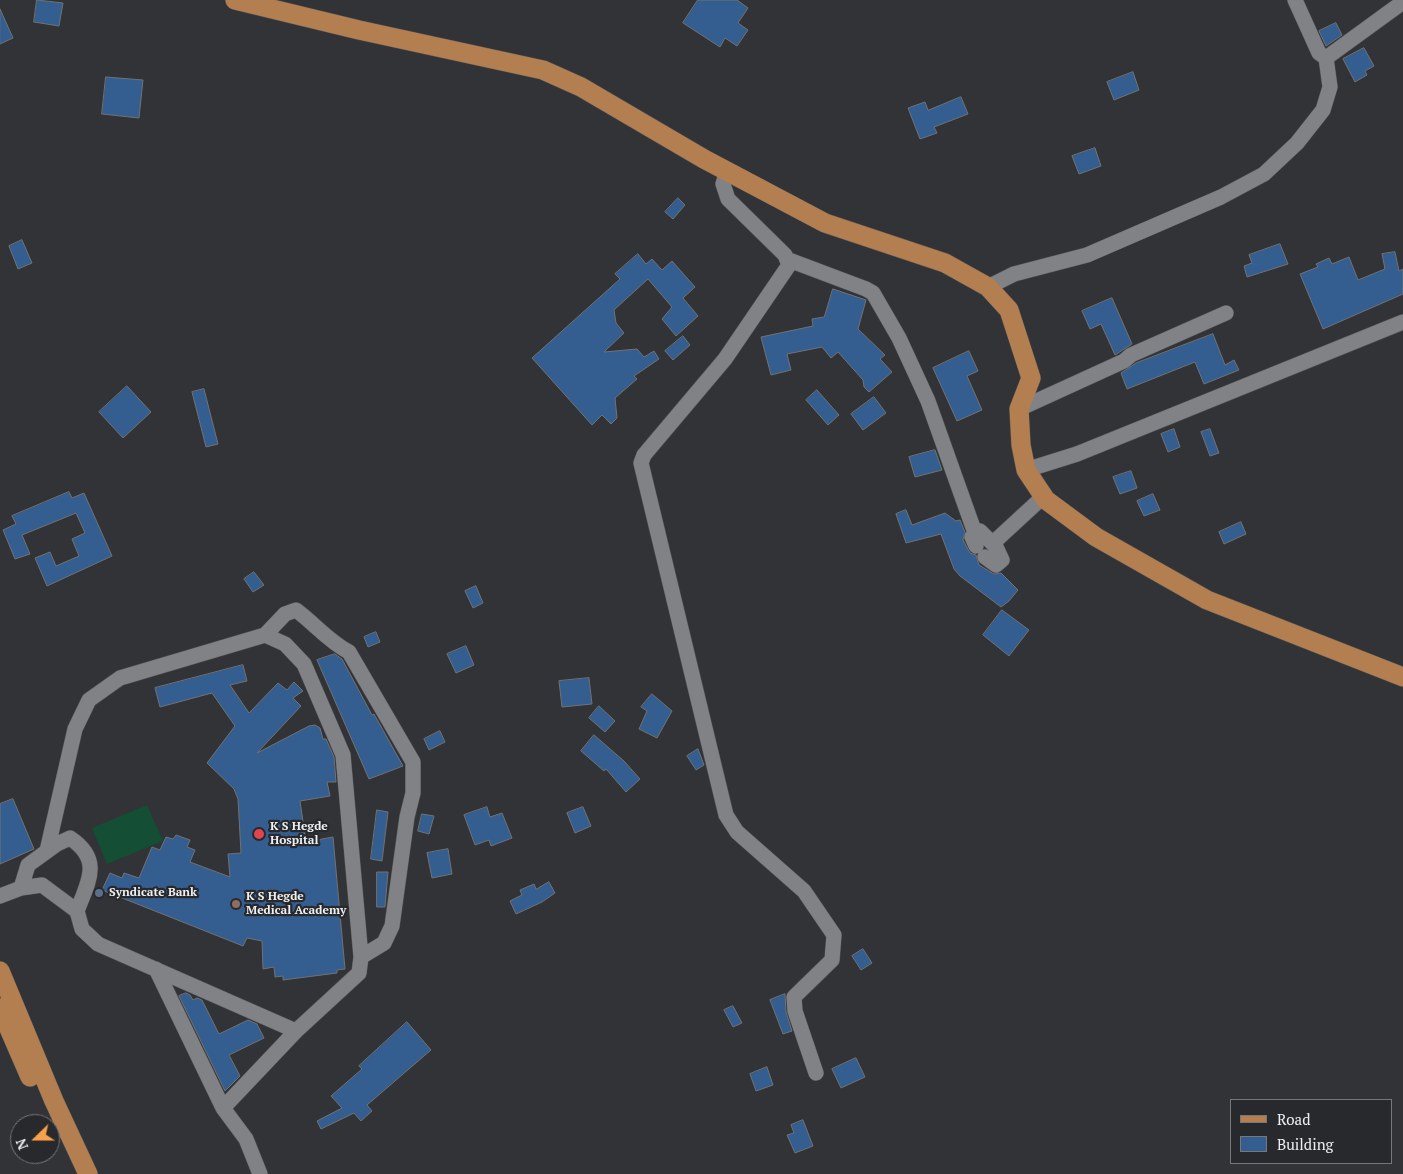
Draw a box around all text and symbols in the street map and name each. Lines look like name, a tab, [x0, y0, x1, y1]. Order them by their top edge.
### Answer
place label: K S Hegde Hospital	[270, 820, 328, 848]
marker: K S Hegde Hospital	[252, 827, 266, 841]
place label: Syndicate Bank	[109, 886, 197, 900]
marker: Syndicate Bank	[93, 887, 105, 899]
place label: K S Hegde Medical Academy	[246, 890, 346, 918]
marker: K S Hegde Medical Academy	[230, 898, 242, 910]
legend	[1230, 1099, 1393, 1164]
text: Road	[1277, 1109, 1310, 1129]
north arrow	[10, 1114, 60, 1164]
text: Building	[1277, 1134, 1334, 1154]
text: N	[11, 1136, 32, 1153]

